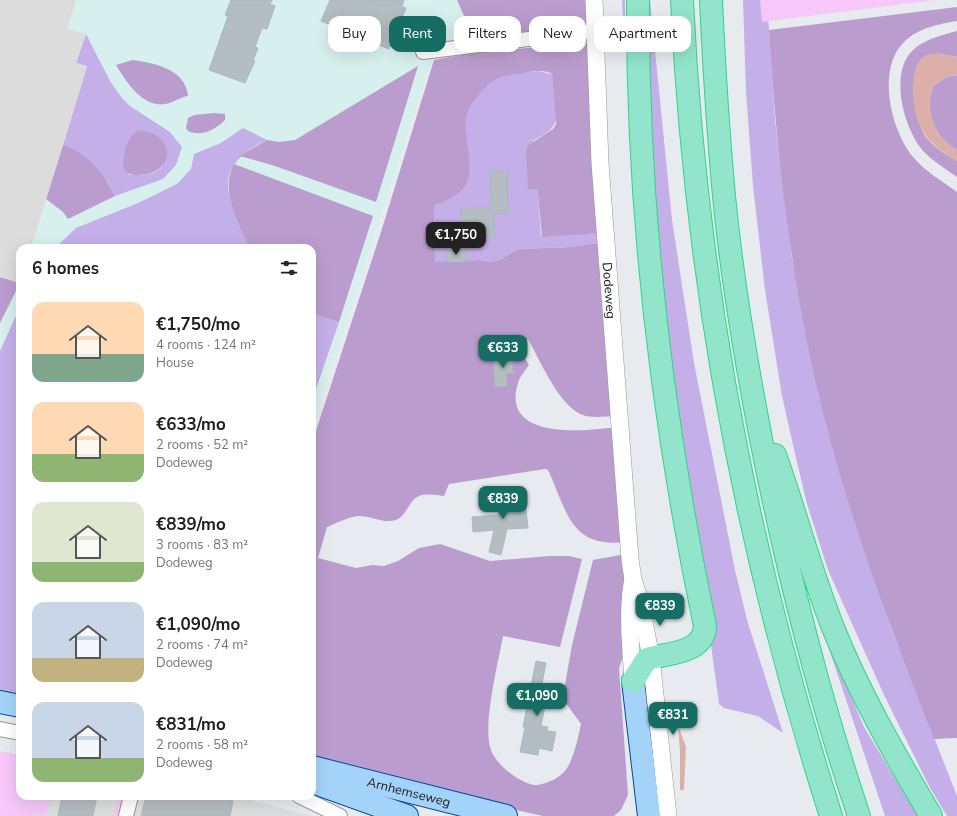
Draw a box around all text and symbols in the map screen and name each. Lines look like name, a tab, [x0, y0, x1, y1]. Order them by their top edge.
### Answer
chip: Buy	[328, 16, 381, 52]
chip: Rent	[389, 16, 446, 52]
chip: Filters	[454, 16, 521, 52]
chip: New	[529, 16, 586, 52]
chip: Apartment	[594, 16, 691, 52]
pin: €1,750	[423, 222, 489, 256]
text: €1,750	[435, 226, 477, 244]
text: 6 homes	[32, 257, 99, 280]
icon: filters	[278, 257, 300, 279]
street label: Dodeweg	[598, 262, 620, 320]
text: €1,750/mo	[156, 313, 240, 336]
icon: home	[64, 318, 112, 366]
pin: €633	[479, 335, 527, 369]
text: 4 rooms · 124 m²	[156, 336, 256, 354]
text: €633	[487, 339, 519, 357]
text: House	[156, 354, 194, 372]
text: €633/mo	[156, 413, 226, 436]
icon: home	[64, 418, 112, 466]
text: 2 rooms · 52 m²	[156, 436, 248, 454]
text: Dodeweg	[156, 454, 213, 472]
pin: €839	[479, 486, 527, 520]
text: €839	[487, 490, 519, 508]
text: €839/mo	[156, 513, 226, 536]
icon: home	[64, 518, 112, 566]
text: 3 rooms · 83 m²	[156, 536, 248, 554]
text: Dodeweg	[156, 554, 213, 572]
pin: €839	[636, 593, 684, 627]
text: €839	[644, 597, 676, 615]
text: €1,090/mo	[156, 613, 240, 636]
icon: home	[64, 618, 112, 666]
text: 2 rooms · 74 m²	[156, 636, 248, 654]
text: Dodeweg	[156, 654, 213, 672]
pin: €1,090	[504, 683, 570, 717]
text: €1,090	[516, 687, 558, 705]
pin: €831	[649, 702, 697, 736]
text: €831	[657, 706, 689, 724]
text: €831/mo	[156, 713, 226, 736]
icon: home	[64, 718, 112, 766]
text: 2 rooms · 58 m²	[156, 736, 248, 754]
text: Dodeweg	[156, 754, 213, 772]
street label: Arnhemseweg	[365, 773, 452, 812]

